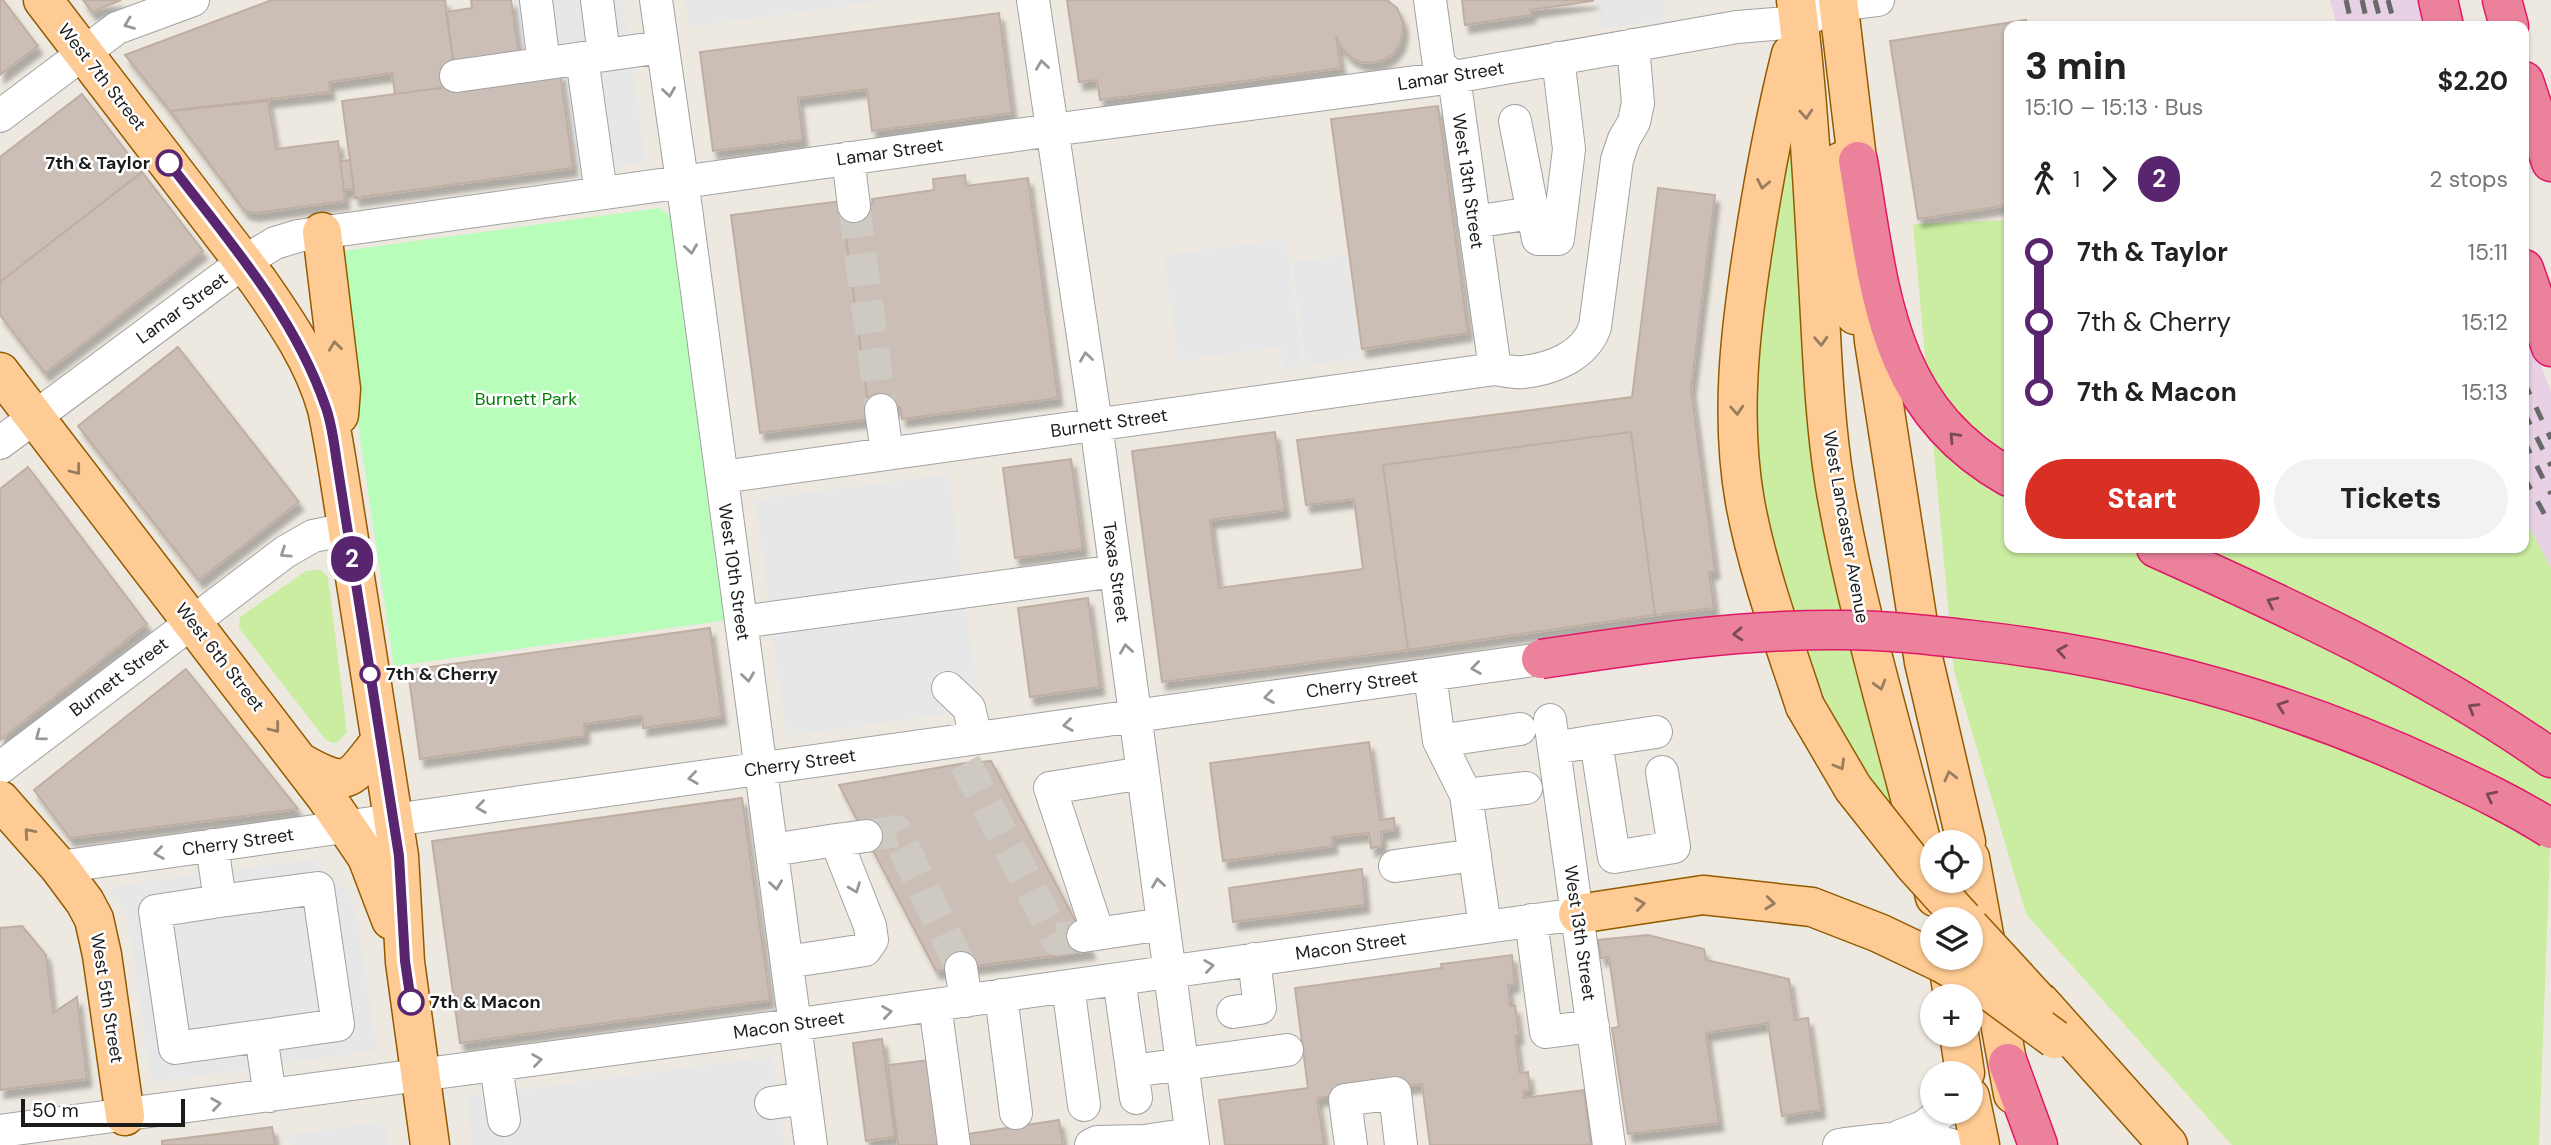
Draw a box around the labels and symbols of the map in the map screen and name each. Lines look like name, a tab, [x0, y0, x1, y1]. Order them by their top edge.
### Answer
one-way arrow	[123, 16, 135, 30]
street label: West 7th Street	[53, 18, 151, 136]
street label: Lamar Street	[1396, 56, 1506, 96]
one-way arrow	[1035, 59, 1050, 71]
one-way arrow	[661, 86, 676, 98]
one-way arrow	[1798, 109, 1813, 120]
street label: West 13th Street	[1447, 112, 1489, 250]
street label: Lamar Street	[835, 133, 945, 171]
marker: 7th & Taylor	[156, 150, 182, 176]
place label: 7th & Taylor	[45, 151, 150, 175]
one-way arrow	[1757, 178, 1772, 190]
one-way arrow	[684, 243, 699, 255]
street label: Lamar Street	[131, 267, 233, 349]
one-way arrow	[1814, 336, 1829, 347]
one-way arrow	[328, 340, 343, 352]
one-way arrow	[1079, 351, 1094, 363]
park label: Burnett Park	[475, 387, 577, 411]
street label: Burnett Street	[1049, 403, 1169, 443]
one-way arrow	[1729, 404, 1744, 415]
street label: West Lancaster Avenue	[1817, 429, 1875, 625]
one-way arrow	[1950, 433, 1963, 446]
one-way arrow	[67, 462, 80, 475]
street label: West 10th Street	[712, 502, 756, 642]
street label: Texas Street	[1097, 520, 1135, 624]
line badge: 2	[329, 536, 375, 582]
one-way arrow	[280, 545, 293, 558]
one-way arrow	[2267, 596, 2279, 610]
street label: West 6th Street	[170, 598, 270, 716]
one-way arrow	[1732, 626, 1743, 641]
street label: Burnett Street	[65, 632, 173, 722]
one-way arrow	[1119, 643, 1134, 654]
one-way arrow	[2056, 644, 2068, 659]
one-way arrow	[1470, 661, 1481, 676]
place label: 7th & Cherry	[386, 662, 498, 686]
marker: 7th & Cherry	[360, 664, 380, 684]
street label: Cherry Street	[1305, 664, 1419, 704]
one-way arrow	[741, 671, 756, 683]
one-way arrow	[1872, 679, 1887, 691]
one-way arrow	[1264, 690, 1275, 705]
one-way arrow	[2277, 700, 2289, 714]
one-way arrow	[2467, 704, 2480, 717]
one-way arrow	[1062, 718, 1074, 733]
one-way arrow	[266, 720, 279, 732]
one-way arrow	[35, 727, 48, 740]
street label: Cherry Street	[743, 743, 857, 783]
one-way arrow	[1831, 758, 1844, 771]
one-way arrow	[687, 770, 699, 785]
one-way arrow	[1944, 770, 1958, 782]
one-way arrow	[2486, 790, 2498, 804]
one-way arrow	[475, 800, 487, 815]
street label: Cherry Street	[181, 822, 295, 862]
one-way arrow	[25, 829, 37, 842]
one-way arrow	[153, 845, 165, 860]
street label: West 13th Street	[1559, 864, 1601, 1002]
one-way arrow	[1150, 877, 1165, 889]
one-way arrow	[769, 879, 784, 891]
one-way arrow	[847, 882, 861, 894]
one-way arrow	[1765, 895, 1776, 910]
one-way arrow	[1634, 897, 1646, 912]
street label: Macon Street	[1294, 926, 1408, 966]
street label: West 5th Street	[85, 931, 129, 1065]
one-way arrow	[1203, 958, 1215, 973]
marker: 7th & Macon	[398, 989, 424, 1015]
place label: 7th & Macon	[430, 990, 541, 1014]
one-way arrow	[881, 1004, 893, 1019]
street label: Macon Street	[732, 1005, 846, 1045]
one-way arrow	[531, 1052, 542, 1067]
scale bar	[21, 1096, 186, 1128]
one-way arrow	[211, 1096, 222, 1111]

